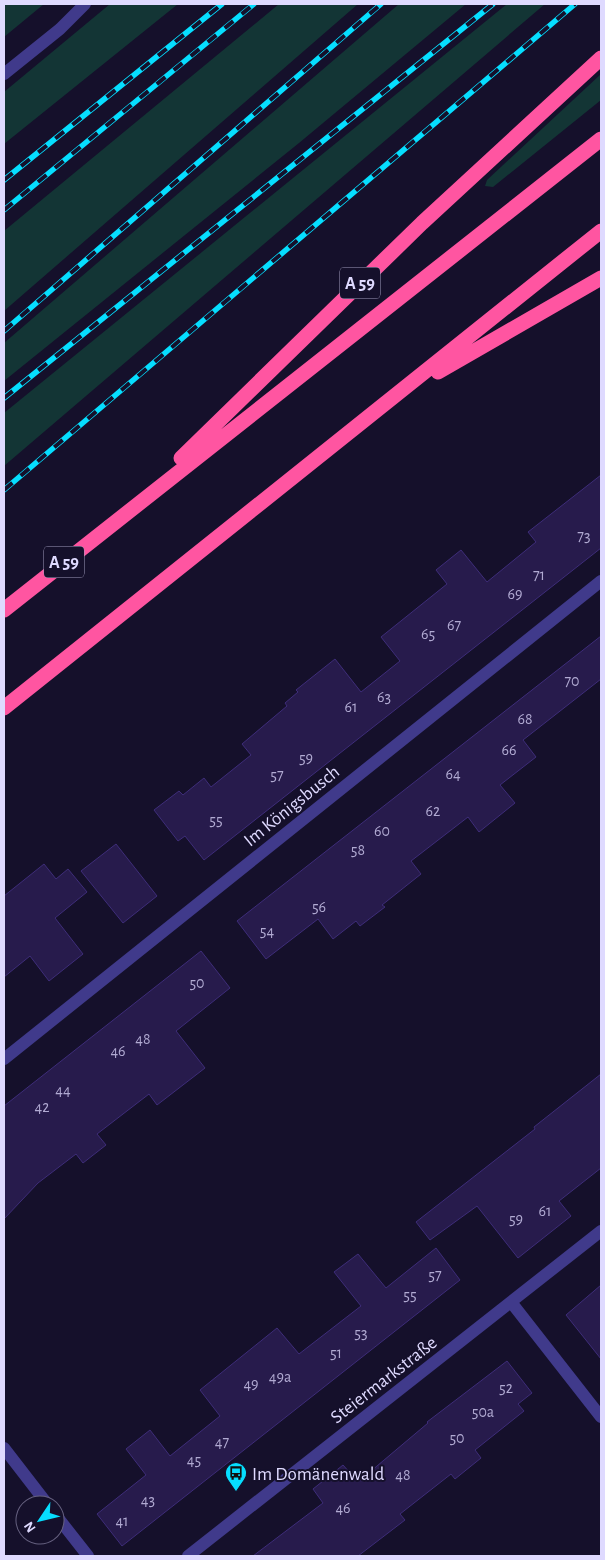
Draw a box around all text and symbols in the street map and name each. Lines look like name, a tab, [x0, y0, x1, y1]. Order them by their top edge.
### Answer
road number: A 59	[340, 268, 380, 298]
house number: 73	[577, 528, 591, 544]
road number: A 59	[44, 546, 84, 578]
house number: 71	[533, 567, 545, 583]
house number: 69	[507, 586, 523, 602]
house number: 67	[447, 617, 461, 633]
house number: 65	[421, 626, 435, 642]
house number: 70	[564, 673, 580, 689]
house number: 63	[377, 689, 391, 705]
house number: 61	[344, 699, 358, 715]
house number: 68	[517, 711, 533, 727]
house number: 66	[501, 742, 517, 758]
house number: 59	[299, 750, 313, 766]
street label: Im Königsbusch	[241, 762, 343, 850]
house number: 64	[445, 766, 461, 782]
house number: 57	[270, 767, 284, 783]
house number: 62	[426, 803, 440, 819]
house number: 55	[209, 812, 223, 828]
house number: 60	[374, 823, 390, 839]
house number: 58	[351, 842, 365, 858]
house number: 56	[312, 899, 326, 915]
house number: 54	[260, 923, 274, 939]
house number: 50	[189, 975, 205, 991]
house number: 48	[135, 1031, 151, 1047]
house number: 46	[110, 1043, 126, 1059]
house number: 44	[55, 1082, 71, 1098]
house number: 42	[35, 1099, 49, 1115]
house number: 61	[538, 1203, 552, 1219]
house number: 59	[509, 1211, 523, 1227]
house number: 57	[428, 1267, 442, 1283]
house number: 55	[403, 1287, 417, 1303]
house number: 53	[354, 1325, 368, 1341]
street label: Steiermarkstraße	[327, 1333, 440, 1427]
house number: 51	[330, 1345, 342, 1361]
house number: 49a	[269, 1369, 291, 1385]
house number: 49	[243, 1376, 259, 1392]
house number: 52	[499, 1380, 513, 1396]
house number: 50a	[472, 1404, 494, 1420]
house number: 50	[449, 1430, 465, 1446]
house number: 47	[215, 1434, 230, 1450]
house number: 45	[187, 1452, 201, 1468]
bus stop icon: Im Domänenwald	[224, 1461, 248, 1492]
place label: Im Domänenwald	[252, 1465, 384, 1484]
house number: 48	[395, 1467, 411, 1483]
house number: 43	[141, 1492, 155, 1508]
north arrow	[15, 1495, 65, 1545]
house number: 46	[335, 1500, 351, 1516]
house number: 41	[115, 1513, 129, 1529]
text: N	[22, 1519, 39, 1535]

